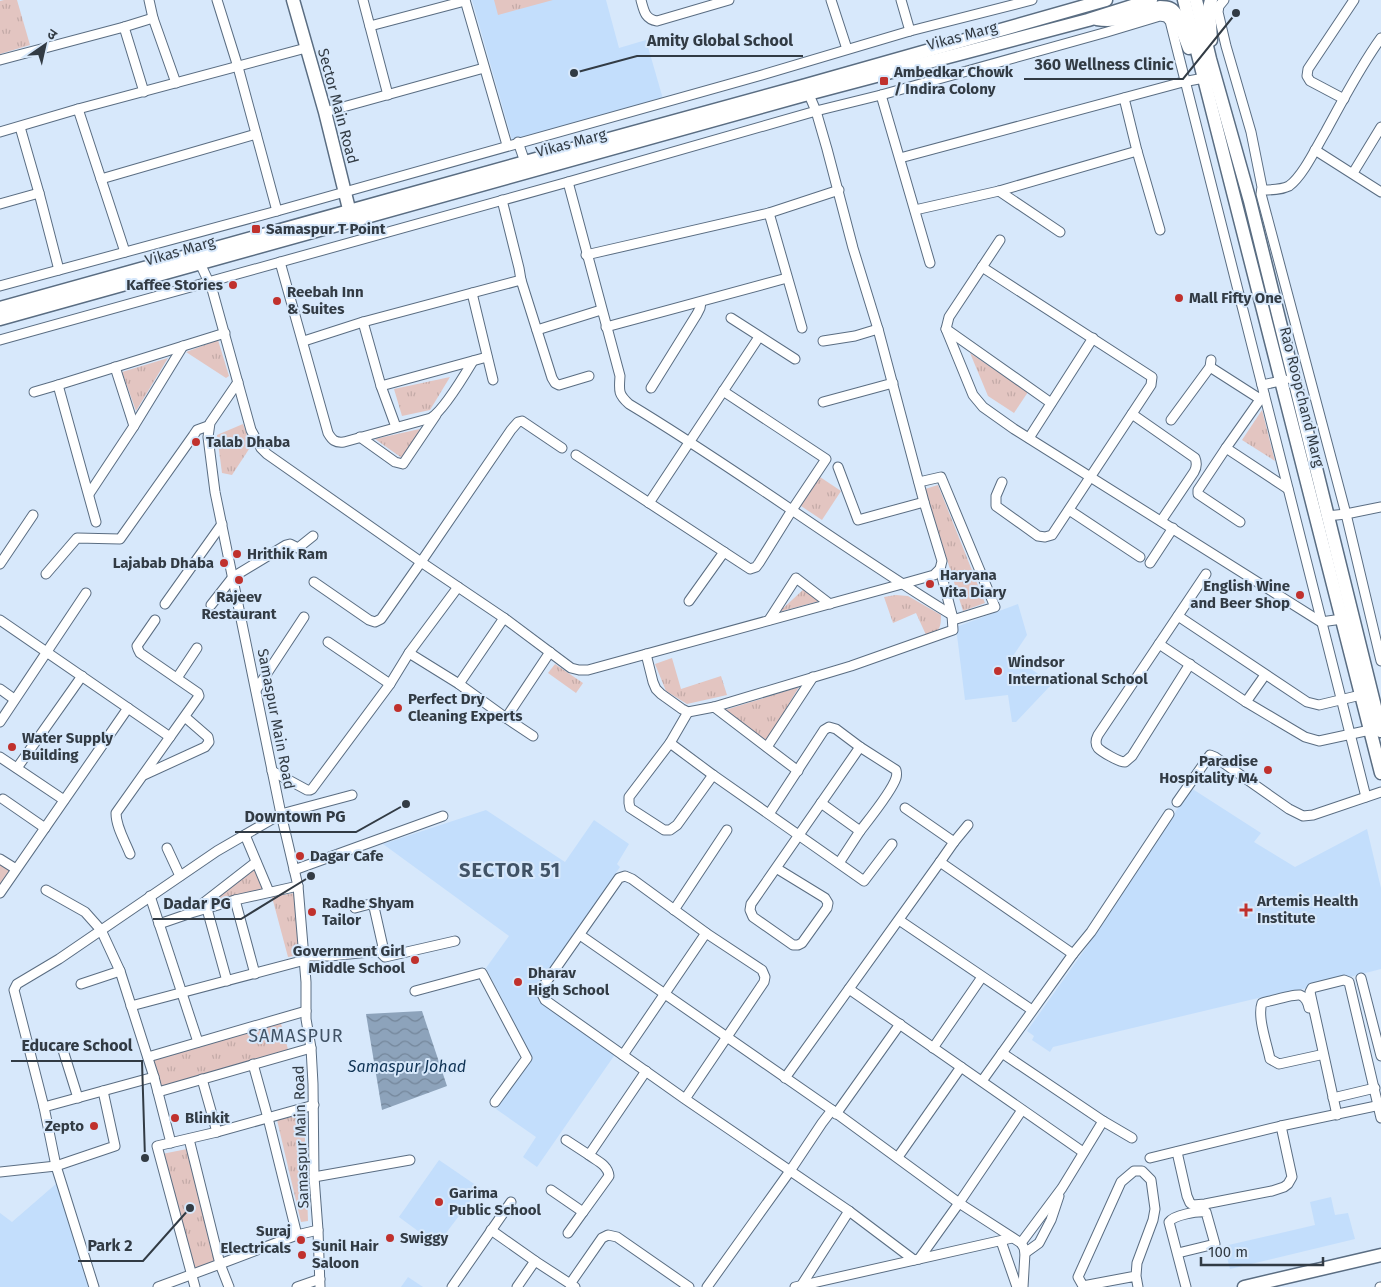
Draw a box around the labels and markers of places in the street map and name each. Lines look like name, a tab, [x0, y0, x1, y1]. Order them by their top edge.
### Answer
callout: Amity Global School	[637, 25, 803, 56]
callout: 360 Wellness Clinic	[1024, 48, 1183, 79]
place label: Ambedkar Chowk / Indira Colony	[893, 63, 1014, 98]
marker: Ambedkar Chowk / Indira Colony	[878, 75, 890, 87]
place label: Samaspur T Point	[266, 220, 386, 238]
marker: Samaspur T Point	[250, 223, 262, 235]
place label: Kaffee Stories	[126, 276, 223, 294]
marker: Kaffee Stories	[227, 279, 239, 291]
place label: Reebah Inn & Suites	[287, 283, 364, 318]
place label: Mall Fifty One	[1189, 289, 1282, 307]
marker: Mall Fifty One	[1173, 292, 1185, 304]
marker: Reebah Inn & Suites	[271, 295, 283, 307]
place label: Talab Dhaba	[206, 433, 290, 451]
marker: Talab Dhaba	[190, 436, 202, 448]
place label: Hrithik Ram	[247, 545, 328, 563]
marker: Hrithik Ram	[231, 548, 243, 560]
place label: Lajabab Dhaba	[113, 554, 214, 572]
marker: Lajabab Dhaba	[218, 557, 230, 569]
place label: Haryana Vita Diary	[939, 566, 1006, 601]
marker: Rajeev Restaurant	[233, 574, 245, 586]
place label: English Wine and Beer Shop	[1190, 577, 1290, 612]
marker: Haryana Vita Diary	[924, 578, 936, 590]
place label: Rajeev Restaurant	[201, 588, 277, 623]
marker: English Wine and Beer Shop	[1294, 589, 1306, 601]
place label: Windsor International School	[1008, 653, 1148, 688]
marker: Windsor International School	[992, 665, 1004, 677]
place label: Perfect Dry Cleaning Experts	[408, 690, 522, 725]
marker: Perfect Dry Cleaning Experts	[392, 702, 404, 714]
place label: Water Supply Building	[22, 729, 113, 764]
marker: Water Supply Building	[6, 741, 18, 753]
place label: Paradise Hospitality M4	[1159, 752, 1259, 787]
marker: Paradise Hospitality M4	[1262, 764, 1274, 776]
callout: Downtown PG	[235, 801, 356, 832]
place label: Dagar Cafe	[310, 847, 384, 865]
marker: Dagar Cafe	[294, 850, 306, 862]
callout: Dadar PG	[153, 888, 241, 919]
place label: Artemis Health Institute	[1256, 892, 1358, 927]
place label: Radhe Shyam Tailor	[322, 894, 414, 929]
marker: Artemis Health Institute	[1239, 903, 1253, 917]
marker: Radhe Shyam Tailor	[306, 906, 318, 918]
place label: Government Girl Middle School	[293, 942, 406, 977]
marker: Government Girl Middle School	[409, 954, 421, 966]
place label: Dharav High School	[528, 964, 610, 999]
marker: Dharav High School	[512, 976, 524, 988]
callout: Educare School	[11, 1030, 142, 1061]
place label: Blinkit	[185, 1109, 230, 1127]
marker: Blinkit	[169, 1112, 181, 1124]
place label: Zepto	[45, 1117, 84, 1135]
marker: Zepto	[88, 1120, 100, 1132]
place label: Garima Public School	[449, 1184, 542, 1219]
marker: Garima Public School	[433, 1196, 445, 1208]
place label: Suraj Electricals	[221, 1222, 291, 1257]
place label: Swiggy	[400, 1229, 449, 1247]
callout: Park 2	[78, 1230, 143, 1261]
marker: Swiggy	[384, 1232, 396, 1244]
marker: Suraj Electricals	[295, 1234, 307, 1246]
place label: Sunil Hair Saloon	[312, 1237, 379, 1272]
marker: Sunil Hair Saloon	[296, 1249, 308, 1261]

